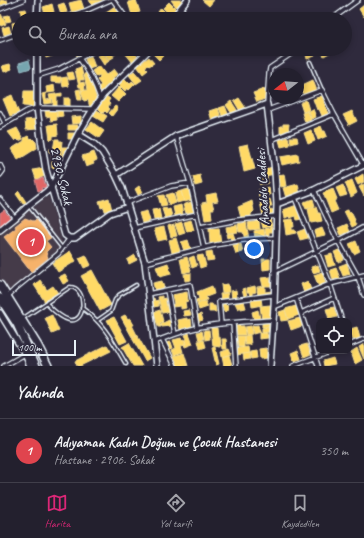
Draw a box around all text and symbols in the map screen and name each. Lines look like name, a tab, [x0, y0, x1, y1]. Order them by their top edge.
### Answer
search box	[12, 12, 352, 56]
icon: search	[26, 23, 48, 45]
text: Burada ara	[58, 25, 116, 44]
north arrow	[268, 68, 304, 104]
street label: 2930. Sokak	[46, 146, 77, 208]
street label: Anadolu Caddesi	[252, 146, 273, 226]
pin: 1	[18, 227, 44, 257]
your location	[244, 239, 264, 259]
map controls	[316, 318, 352, 354]
button: locate	[316, 318, 352, 354]
scale bar	[12, 338, 76, 357]
text: 100 m	[18, 340, 42, 354]
text: Yakında	[16, 382, 63, 403]
text: Adıyaman Kadın Doğum ve Çocuk Hastanesi	[54, 433, 276, 452]
text: 1	[26, 443, 32, 459]
text: 350 m	[320, 443, 348, 459]
text: Hastane · 2906. Sokak	[54, 452, 154, 468]
tab: Harita	[45, 492, 70, 530]
tab: Yol tarifi	[159, 492, 192, 530]
tab: Kaydedilen	[281, 492, 319, 530]

